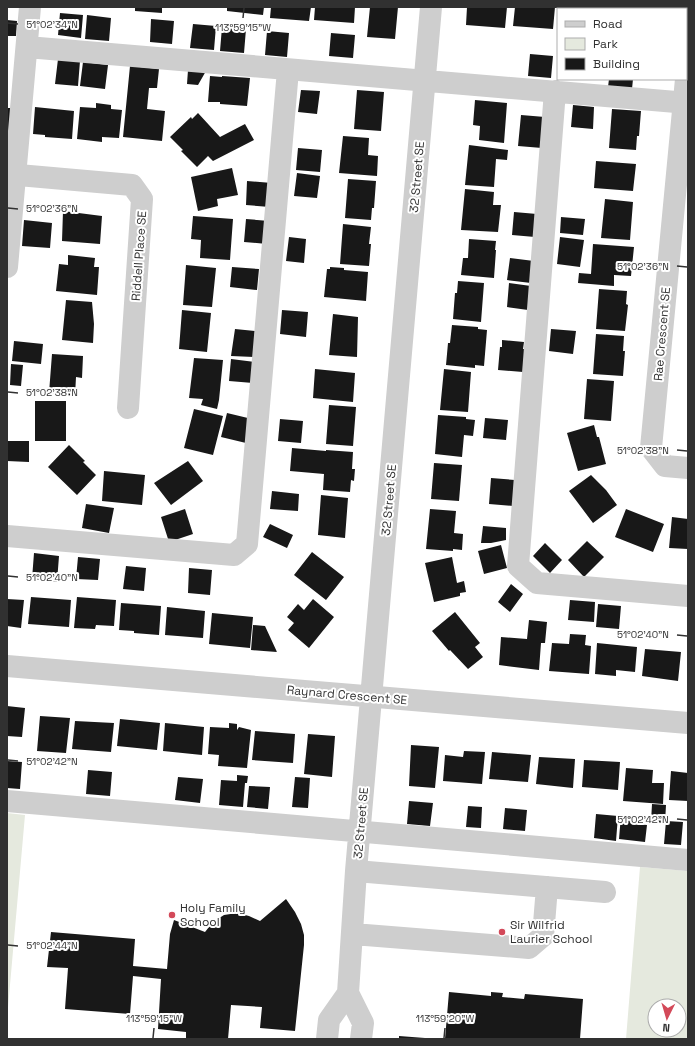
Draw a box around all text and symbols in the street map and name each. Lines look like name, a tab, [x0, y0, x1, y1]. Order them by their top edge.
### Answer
legend	[557, 8, 687, 80]
text: Road	[593, 16, 622, 32]
text: 51°02'34"N	[26, 18, 78, 31]
text: 113°59'15"W	[215, 21, 271, 34]
text: Park	[593, 36, 618, 52]
text: Building	[593, 56, 640, 72]
street label: 32 Street SE	[406, 140, 428, 213]
text: 51°02'36"N	[26, 202, 78, 215]
street label: Riddell Place SE	[128, 210, 150, 302]
text: 51°02'36"N	[617, 260, 669, 273]
street label: Rae Crescent SE	[650, 286, 674, 382]
text: 51°02'38"N	[26, 386, 78, 399]
text: 51°02'38"N	[617, 444, 669, 457]
street label: 32 Street SE	[378, 463, 400, 536]
text: 51°02'40"N	[26, 571, 78, 584]
text: 51°02'40"N	[617, 628, 669, 641]
street label: Raynard Crescent SE	[286, 682, 408, 708]
text: 51°02'42"N	[26, 755, 78, 768]
street label: 32 Street SE	[350, 786, 372, 859]
text: 51°02'42"N	[617, 813, 669, 826]
place label: Holy Family School	[180, 900, 246, 930]
marker: Holy Family School	[167, 910, 177, 920]
place label: Sir Wilfrid Laurier School	[510, 917, 592, 947]
marker: Sir Wilfrid Laurier School	[497, 927, 507, 937]
text: 51°02'44"N	[26, 939, 78, 952]
north arrow	[647, 998, 687, 1038]
text: 113°59'15"W	[126, 1012, 182, 1025]
text: 113°59'20"W	[416, 1012, 474, 1025]
text: N	[662, 1021, 670, 1035]

